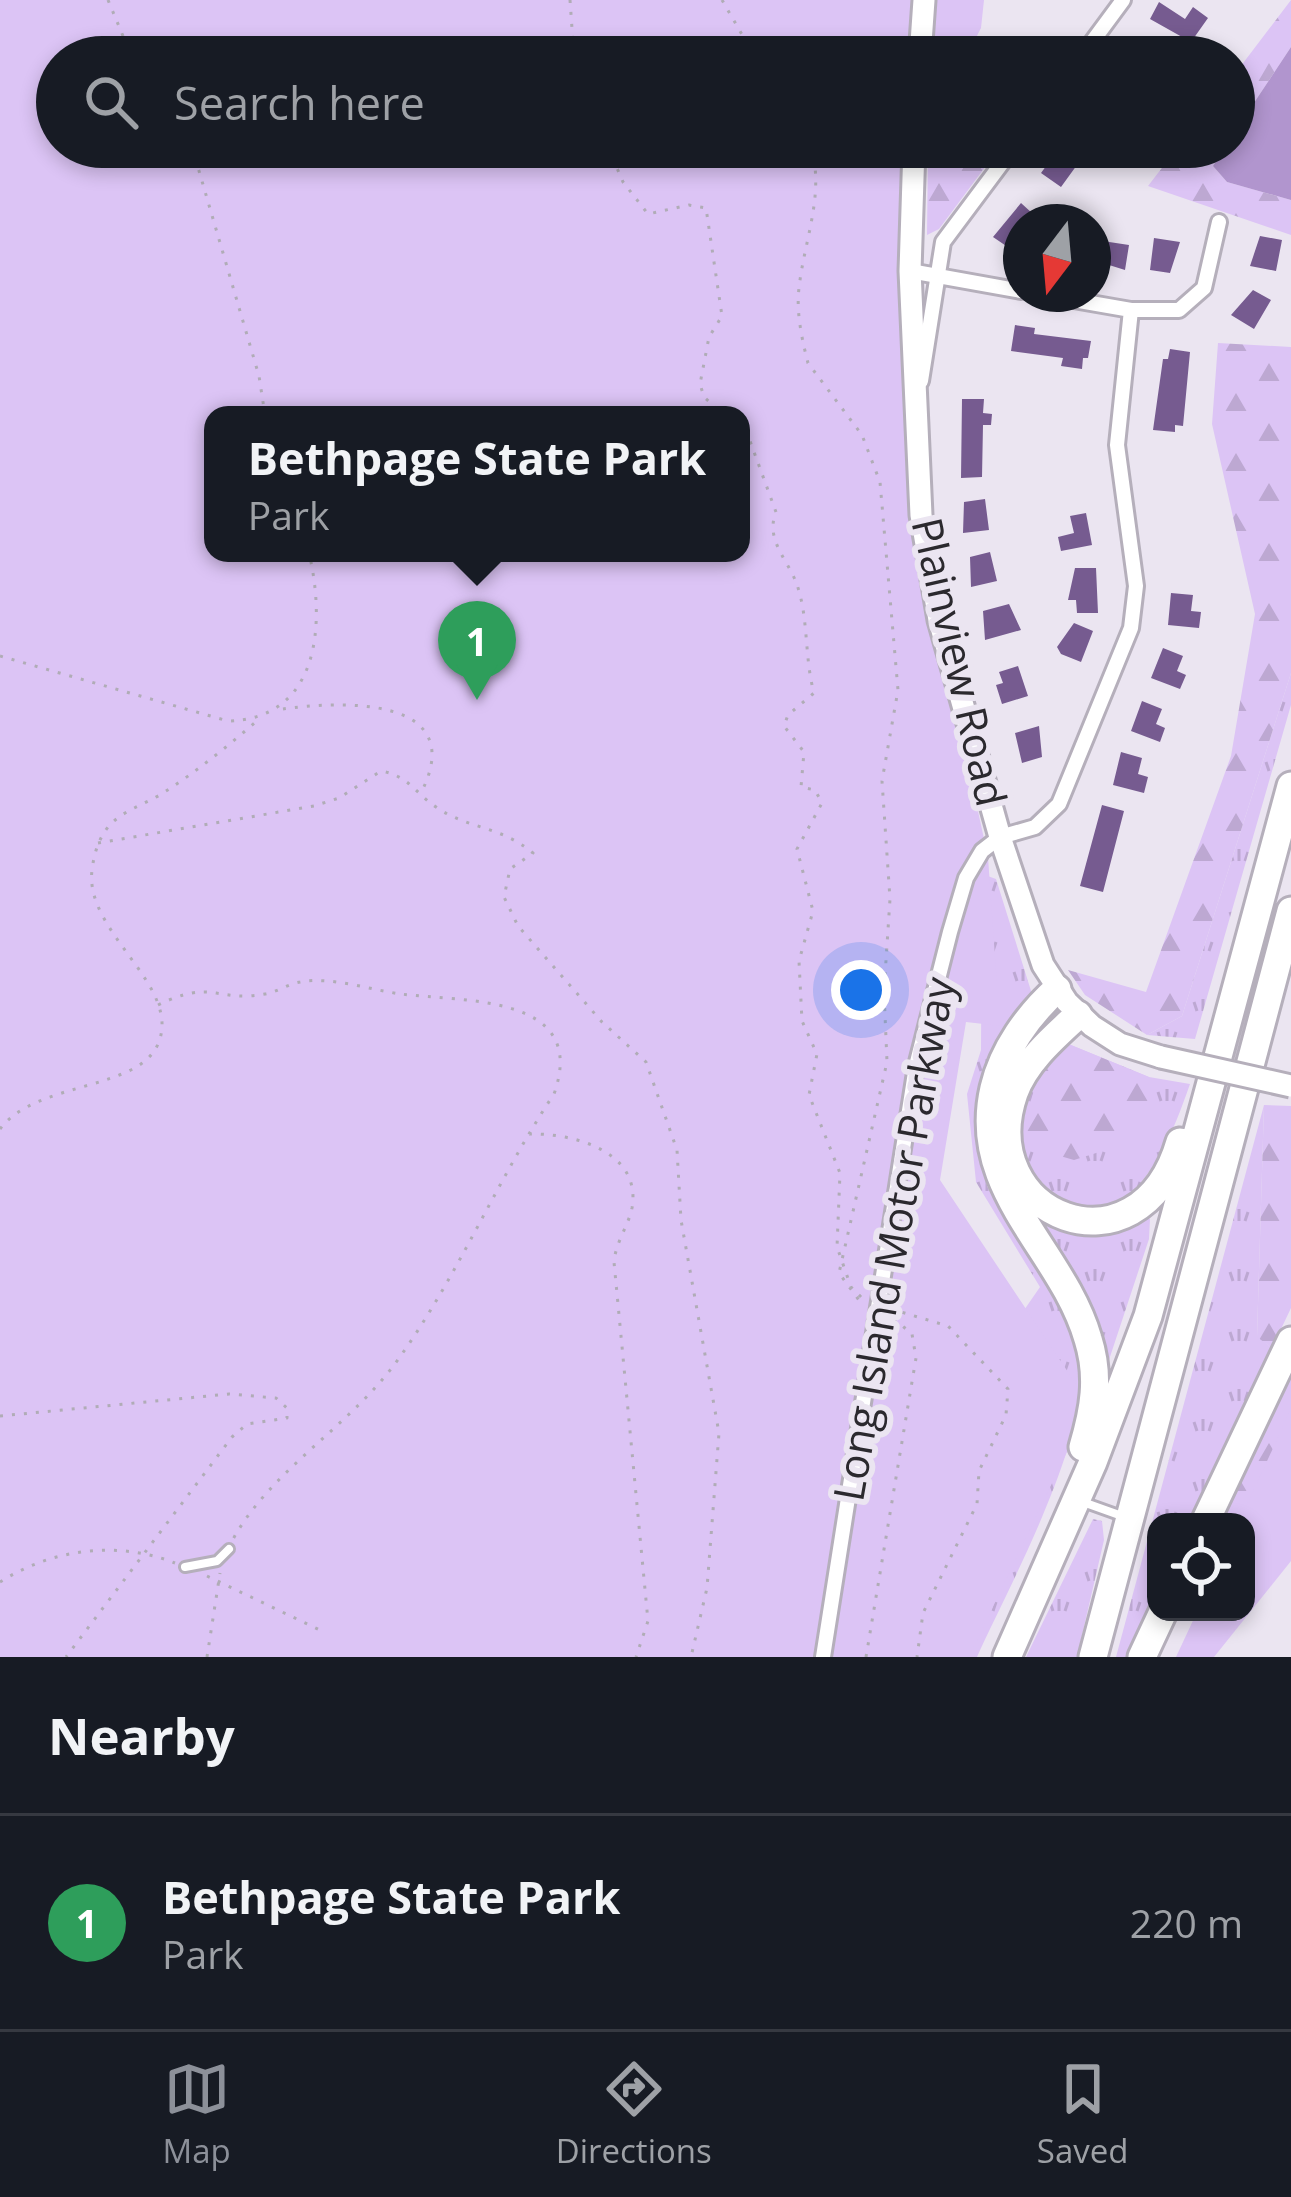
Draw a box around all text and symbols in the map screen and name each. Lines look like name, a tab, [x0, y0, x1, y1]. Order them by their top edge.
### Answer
search box	[36, 36, 1255, 168]
icon: search	[78, 69, 144, 135]
text: Search here	[174, 72, 425, 133]
north arrow	[1003, 204, 1111, 312]
popup	[204, 406, 750, 562]
text: Bethpage State Park	[248, 427, 706, 488]
text: Park	[248, 488, 329, 541]
street label: Plainview Road	[900, 512, 1021, 812]
pin: 1	[438, 601, 516, 700]
your location	[831, 960, 891, 1020]
street label: Long Island Motor Parkway	[818, 971, 967, 1505]
map controls	[1147, 1513, 1255, 1621]
button: locate	[1147, 1513, 1255, 1621]
text: Nearby	[48, 1700, 235, 1770]
text: Bethpage State Park	[162, 1866, 620, 1927]
text: 1	[76, 1896, 98, 1949]
text: 220 m	[1130, 1896, 1243, 1949]
text: Park	[162, 1927, 244, 1980]
tab: Map	[163, 2056, 231, 2173]
tab: Directions	[556, 2056, 712, 2173]
tab: Saved	[1037, 2056, 1128, 2173]

